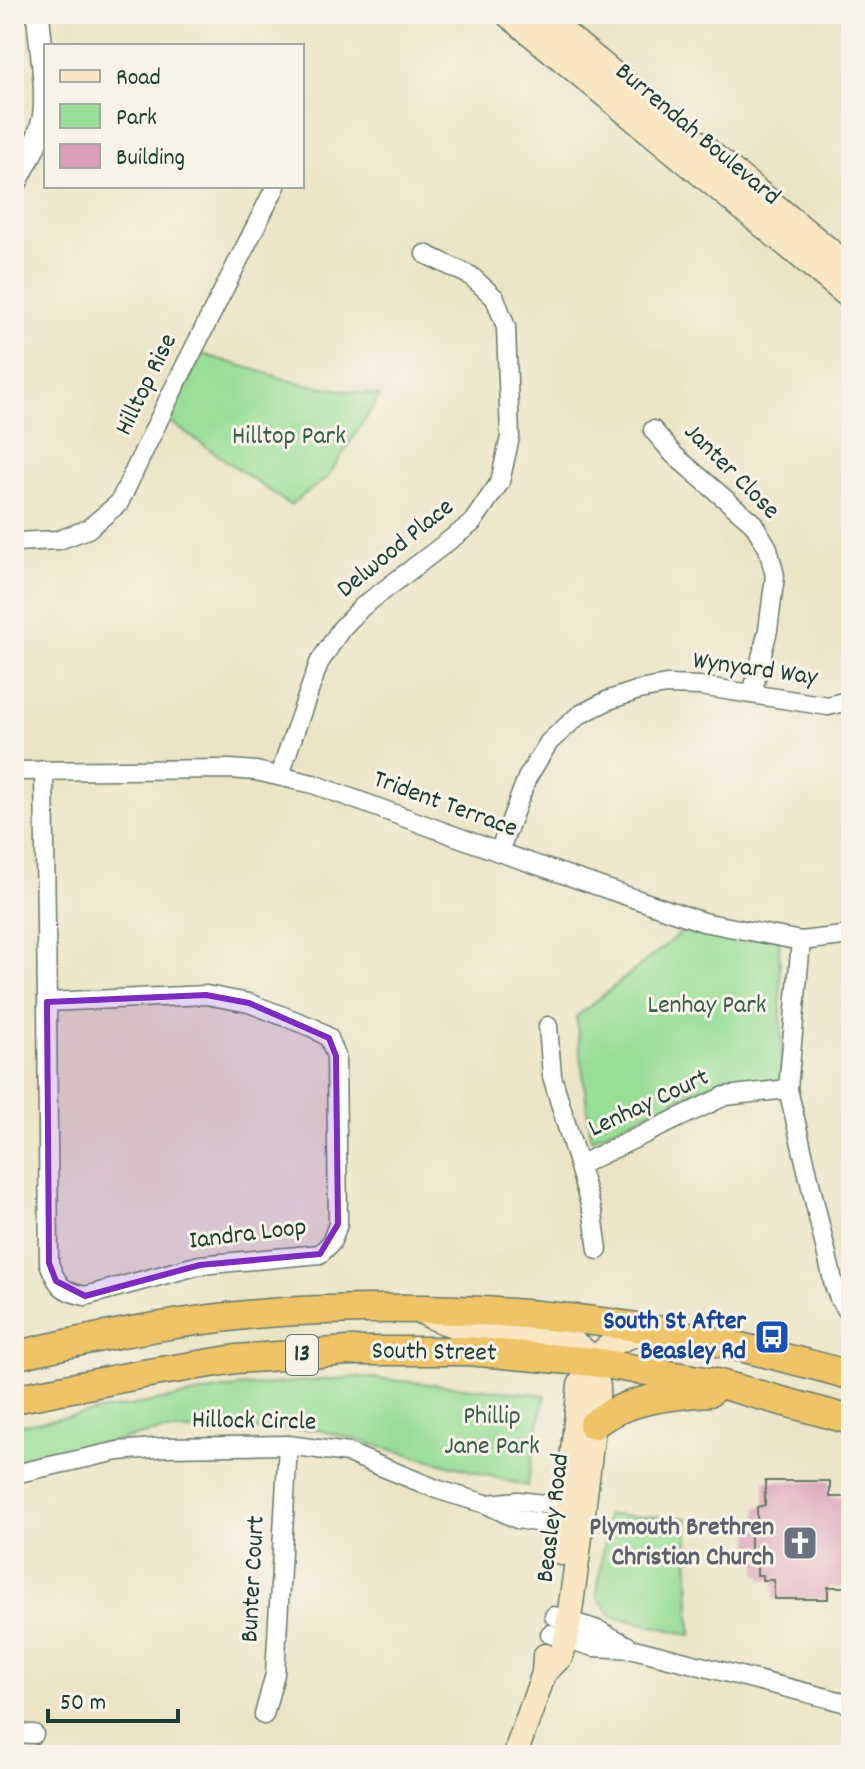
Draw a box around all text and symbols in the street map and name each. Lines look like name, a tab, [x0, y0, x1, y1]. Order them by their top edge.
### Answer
legend	[44, 44, 304, 188]
street label: Burrendah Boulevard	[606, 55, 788, 215]
text: Road	[116, 62, 161, 96]
text: Park	[116, 102, 157, 136]
text: Building	[116, 142, 185, 176]
street label: Hilltop Rise	[106, 328, 188, 442]
street label: Janter Close	[674, 415, 788, 529]
park label: Hilltop Park	[232, 419, 346, 456]
street label: Delwood Place	[330, 490, 462, 608]
street label: Wynyard Way	[690, 643, 820, 697]
street label: Trident Terrace	[368, 762, 522, 848]
park label: Lenhay Park	[648, 988, 766, 1025]
street label: Lenhay Court	[582, 1060, 716, 1148]
street label: Iandra Loop	[187, 1209, 309, 1261]
place label: South St After Beasley Rd	[603, 1304, 746, 1371]
bus stop icon: South St After Beasley Rd	[753, 1318, 791, 1356]
street label: South Street	[371, 1333, 497, 1373]
road number: 13	[286, 1335, 318, 1375]
park label: Phillip Jane Park	[444, 1399, 540, 1466]
street label: Hillock Circle	[191, 1402, 317, 1442]
street label: Beasley Road	[528, 1451, 580, 1585]
place label: Plymouth Brethren Christian Church	[589, 1510, 774, 1577]
street label: Bunter Court	[232, 1514, 276, 1643]
church icon: Plymouth Brethren Christian Church	[781, 1524, 819, 1562]
scale bar	[48, 1673, 178, 1723]
text: 50 m	[60, 1687, 106, 1721]

